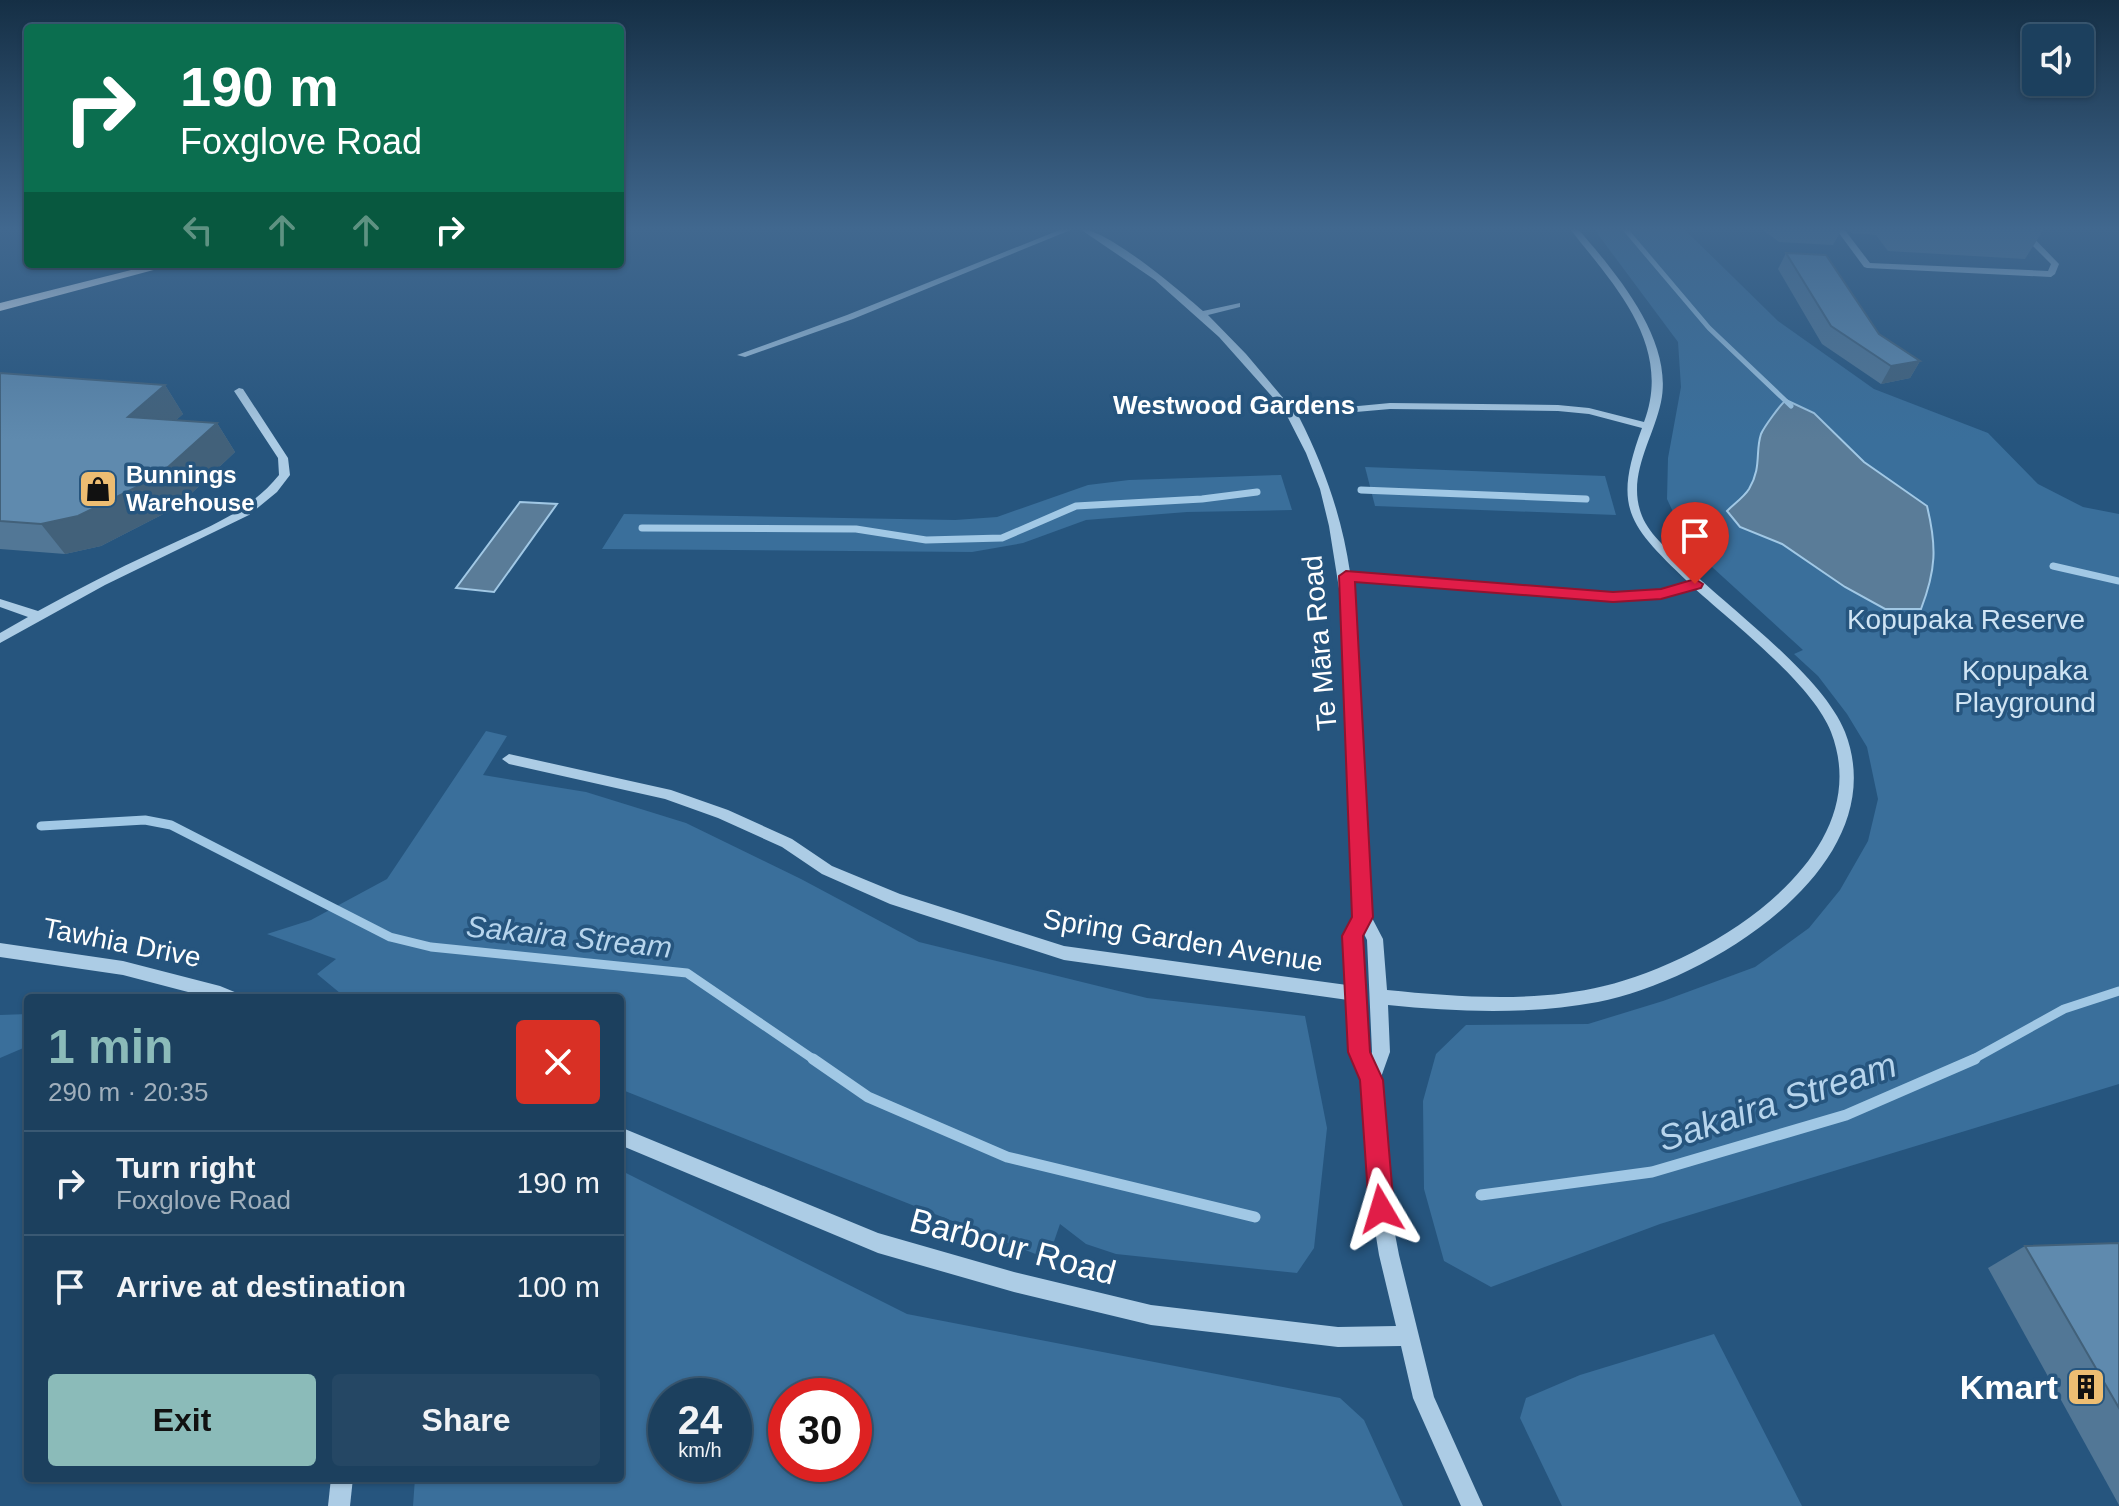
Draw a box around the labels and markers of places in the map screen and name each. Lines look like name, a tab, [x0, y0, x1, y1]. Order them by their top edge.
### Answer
place label: Bunnings Warehouse	[126, 461, 254, 516]
shop icon: Bunnings Warehouse	[77, 468, 119, 510]
pin	[1661, 502, 1729, 584]
building icon: Kmart	[2065, 1366, 2107, 1408]
place label: Kmart	[1960, 1368, 2058, 1406]

